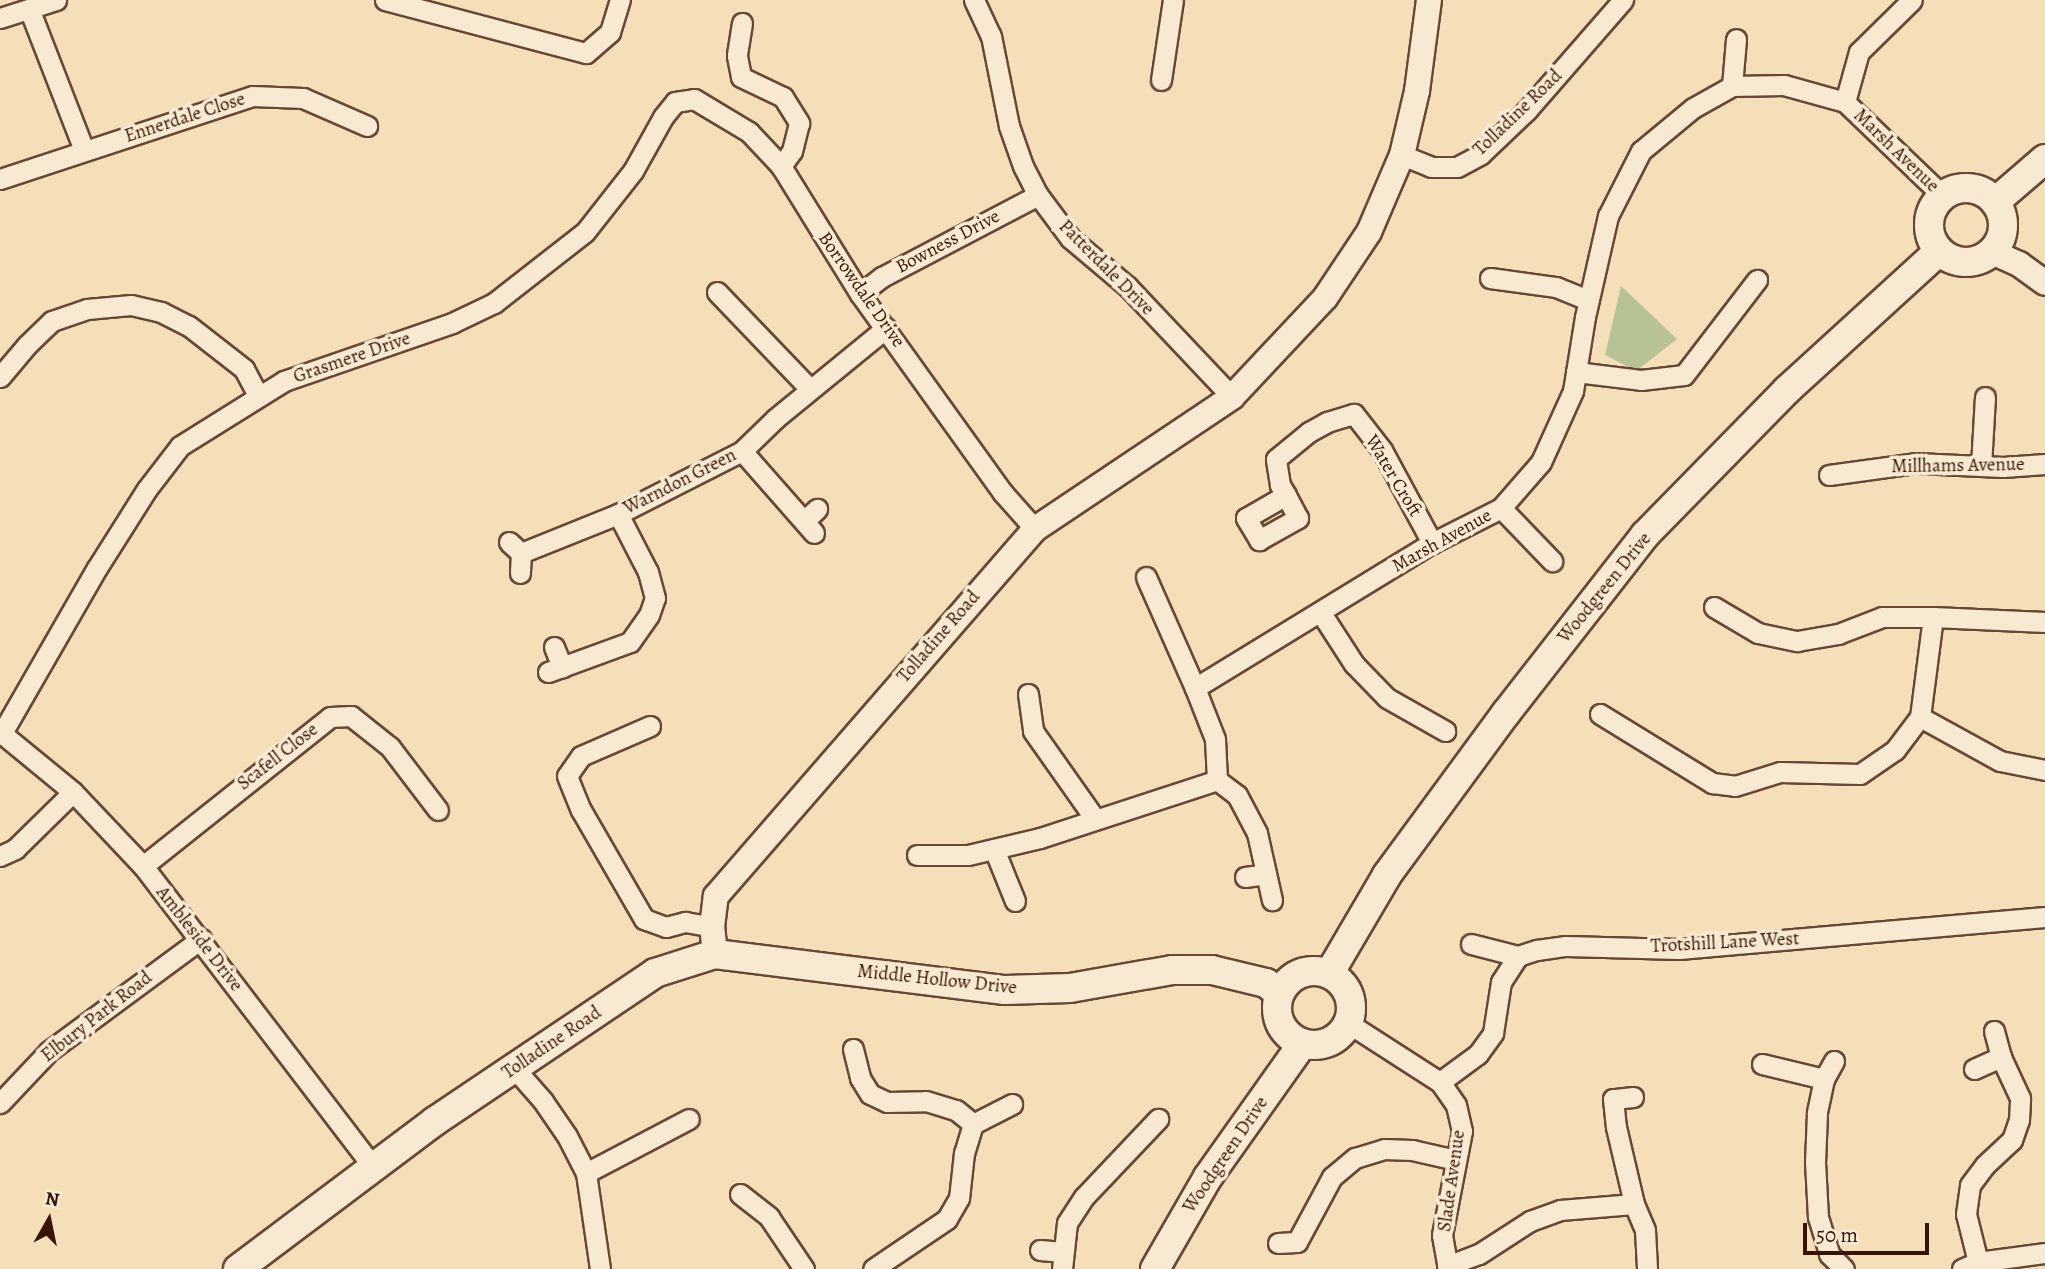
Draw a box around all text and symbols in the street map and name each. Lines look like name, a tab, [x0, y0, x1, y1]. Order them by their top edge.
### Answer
street label: Tolladine Road	[1469, 65, 1567, 161]
street label: Ennerdale Close	[122, 88, 248, 148]
street label: Marsh Avenue	[1848, 105, 1944, 197]
street label: Bowness Drive	[892, 205, 1004, 279]
street label: Patterdale Drive	[1053, 215, 1159, 321]
street label: Borrowdale Drive	[813, 228, 909, 352]
street label: Grasmere Drive	[291, 327, 413, 389]
street label: Water Croft	[1360, 431, 1426, 521]
street label: Warndon Green	[620, 444, 740, 520]
street label: Millhams Avenue	[1891, 453, 2025, 479]
street label: Marsh Avenue	[1388, 504, 1496, 578]
street label: Woodgreen Drive	[1553, 528, 1657, 648]
street label: Tolladine Road	[893, 586, 985, 688]
street label: Scafell Close	[233, 718, 323, 796]
street label: Ambleside Drive	[151, 882, 247, 996]
street label: Trotshill Lane West	[1650, 928, 1800, 958]
street label: Middle Hollow Drive	[856, 960, 1018, 1000]
street label: Elbury Park Road	[37, 967, 157, 1067]
street label: Tolladine Road	[498, 1001, 606, 1085]
street label: Woodgreen Drive	[1179, 1092, 1273, 1218]
street label: Slade Avenue	[1434, 1129, 1470, 1233]
north arrow	[14, 1185, 84, 1255]
text: N	[43, 1185, 61, 1213]
scale bar	[1807, 1210, 1933, 1254]
text: 50 m	[1816, 1221, 1858, 1249]

